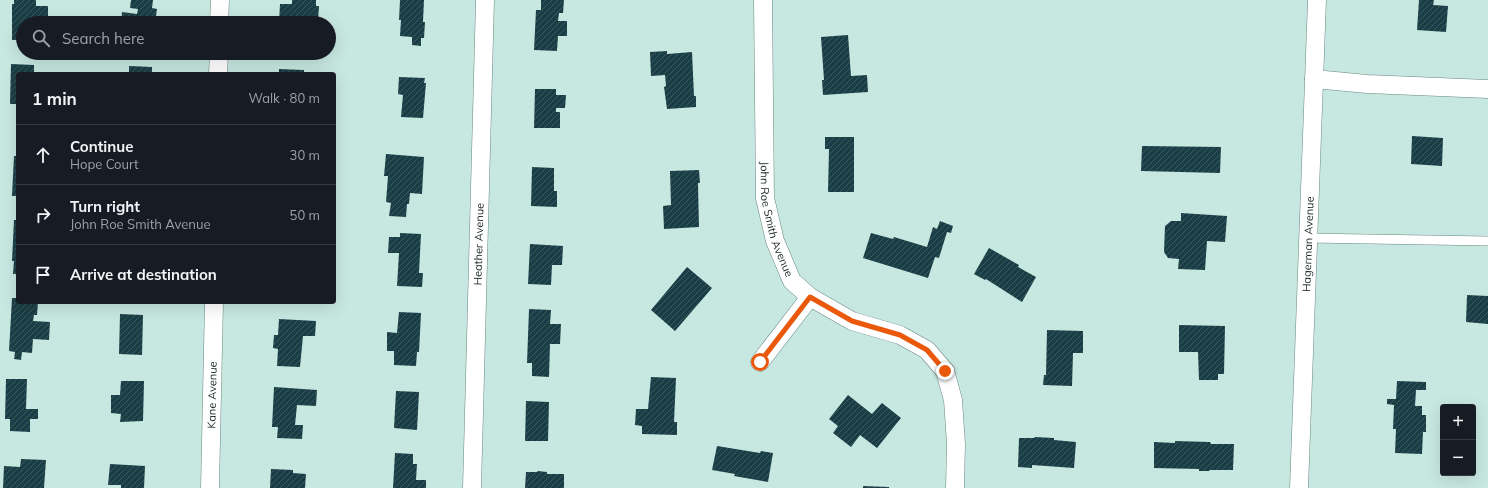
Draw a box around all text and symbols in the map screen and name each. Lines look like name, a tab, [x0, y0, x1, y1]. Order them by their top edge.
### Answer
search box	[16, 16, 336, 60]
icon: search	[30, 27, 52, 49]
text: Search here	[62, 29, 144, 48]
text: 1 min	[32, 88, 77, 109]
text: Walk · 80 m	[249, 90, 320, 106]
text: Continue	[70, 137, 133, 156]
icon: ahead	[32, 144, 54, 166]
text: 30 m	[290, 147, 320, 163]
text: Hope Court	[70, 156, 139, 172]
street label: John Roe Smith Avenue	[758, 161, 796, 279]
street label: Hagerman Avenue	[1299, 196, 1317, 292]
text: Turn right	[70, 197, 140, 216]
street label: Heather Avenue	[470, 203, 487, 286]
icon: right	[32, 204, 54, 226]
text: 50 m	[290, 207, 320, 223]
text: John Roe Smith Avenue	[70, 216, 211, 232]
icon: arrive	[32, 264, 54, 286]
text: Arrive at destination	[70, 265, 217, 284]
route start	[751, 353, 769, 371]
street label: Kane Avenue	[204, 361, 220, 429]
route end	[936, 362, 954, 380]
map controls	[1440, 404, 1476, 476]
button: +	[1440, 404, 1476, 440]
button: −	[1440, 440, 1476, 476]

